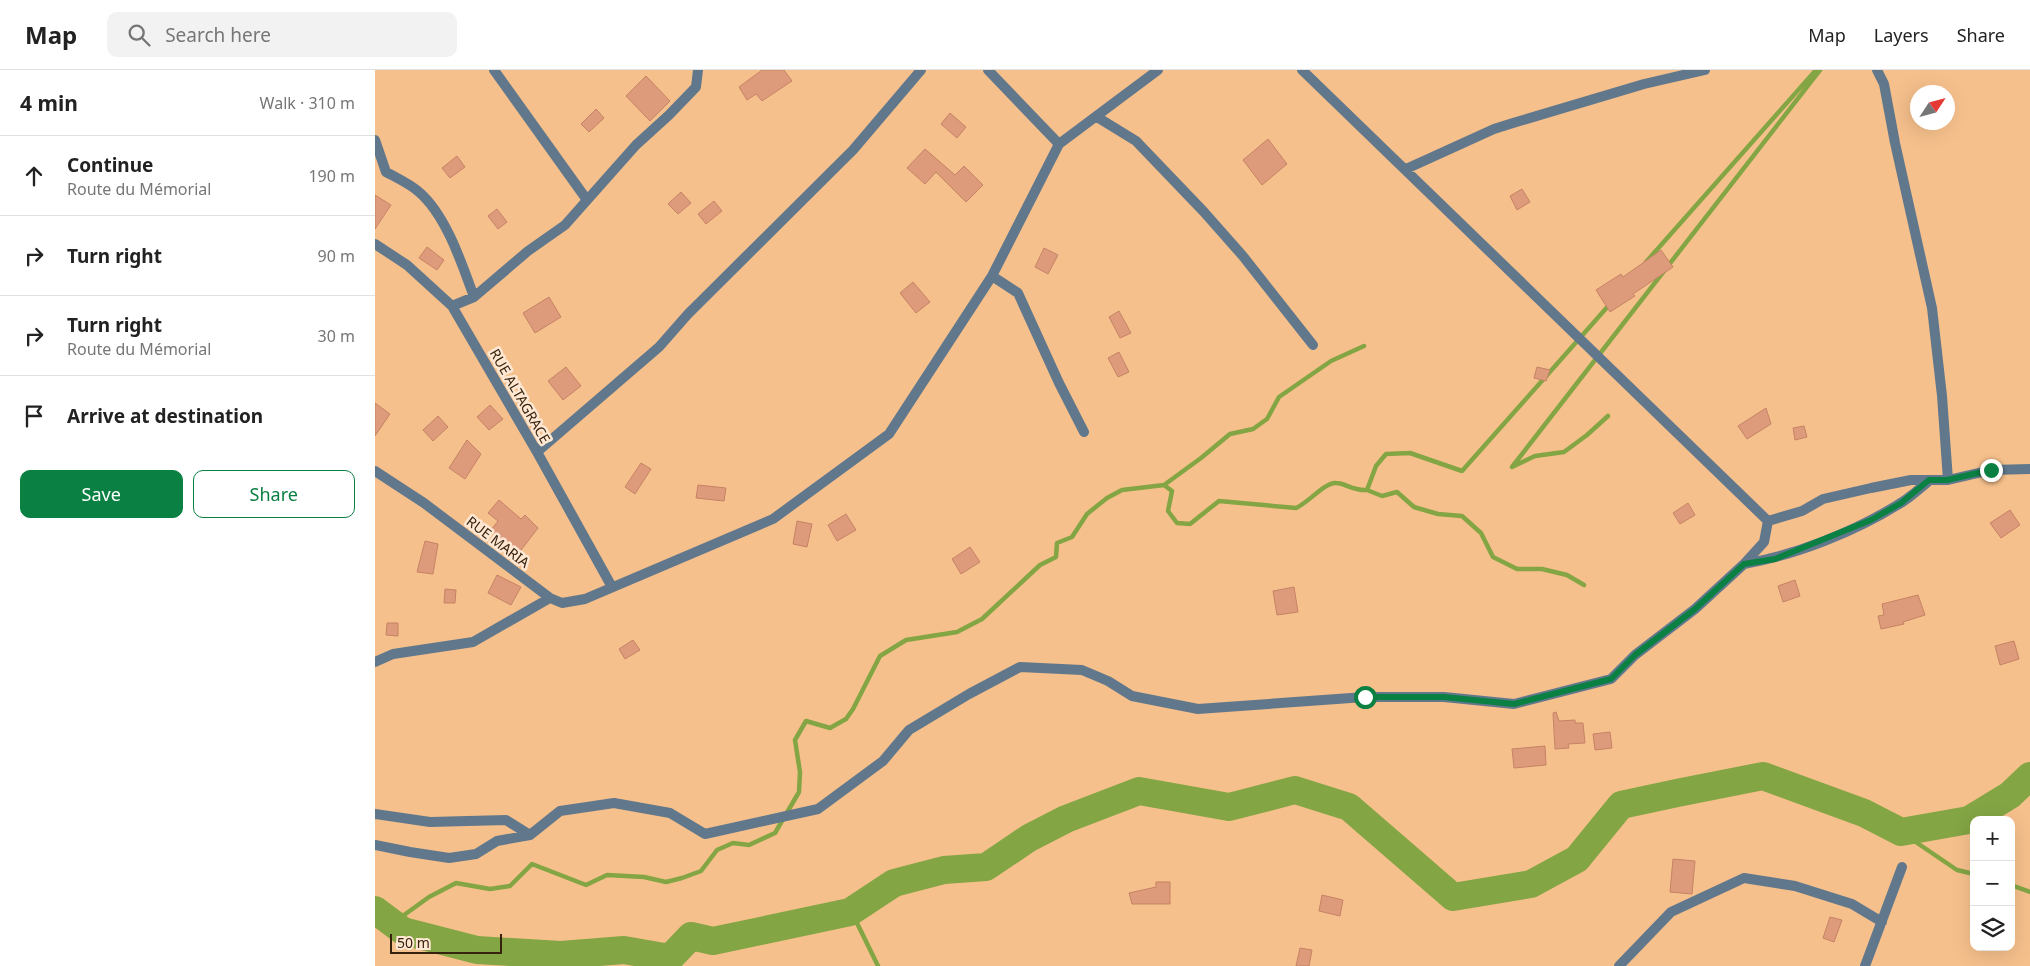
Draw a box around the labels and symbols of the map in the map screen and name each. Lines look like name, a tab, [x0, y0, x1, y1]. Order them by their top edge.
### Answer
north arrow	[1910, 85, 1955, 130]
street label: RUE ALTAGRACE	[486, 345, 555, 446]
route end	[1980, 459, 2003, 482]
street label: RUE MARIA	[463, 512, 534, 572]
route start	[1354, 686, 1377, 709]
scale bar	[390, 931, 503, 954]

